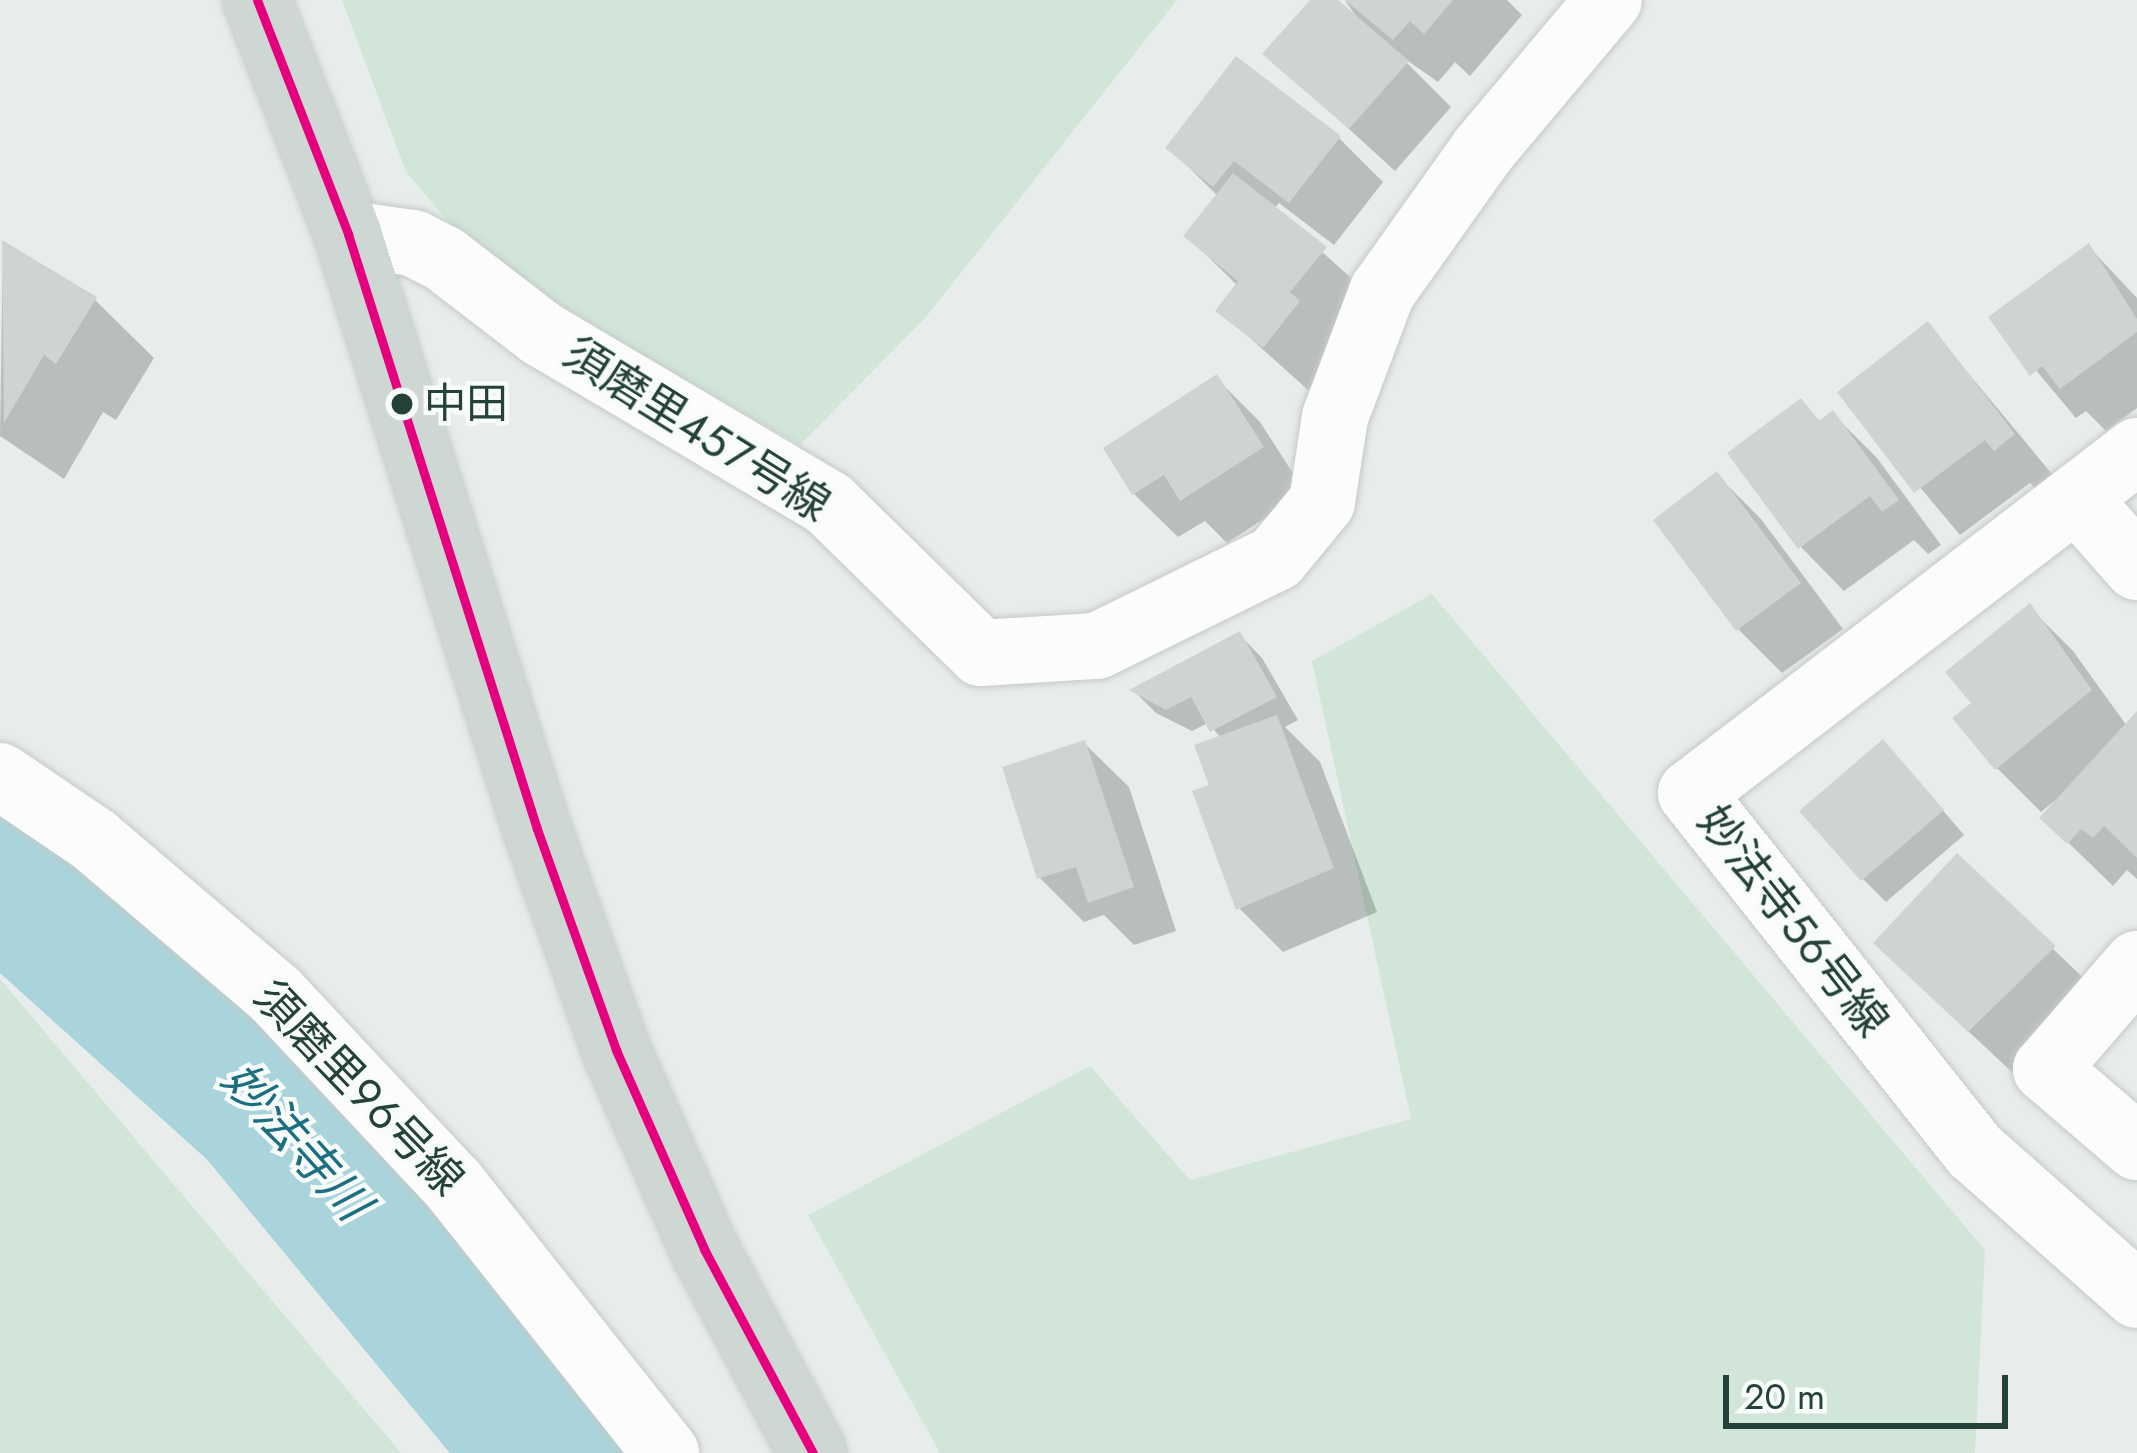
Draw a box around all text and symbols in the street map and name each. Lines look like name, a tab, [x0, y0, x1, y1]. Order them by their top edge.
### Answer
street label: 須磨里４５７号線	[554, 326, 840, 532]
place label: 中田	[424, 379, 508, 429]
marker: 中田	[391, 393, 413, 415]
street label: 妙法寺５６号線	[1686, 795, 1900, 1047]
street label: 須磨里９６号線	[243, 970, 475, 1206]
water label: 妙法寺川	[210, 1050, 382, 1232]
scale bar	[1729, 1351, 2014, 1425]
text: 20 m	[1744, 1370, 1825, 1422]

